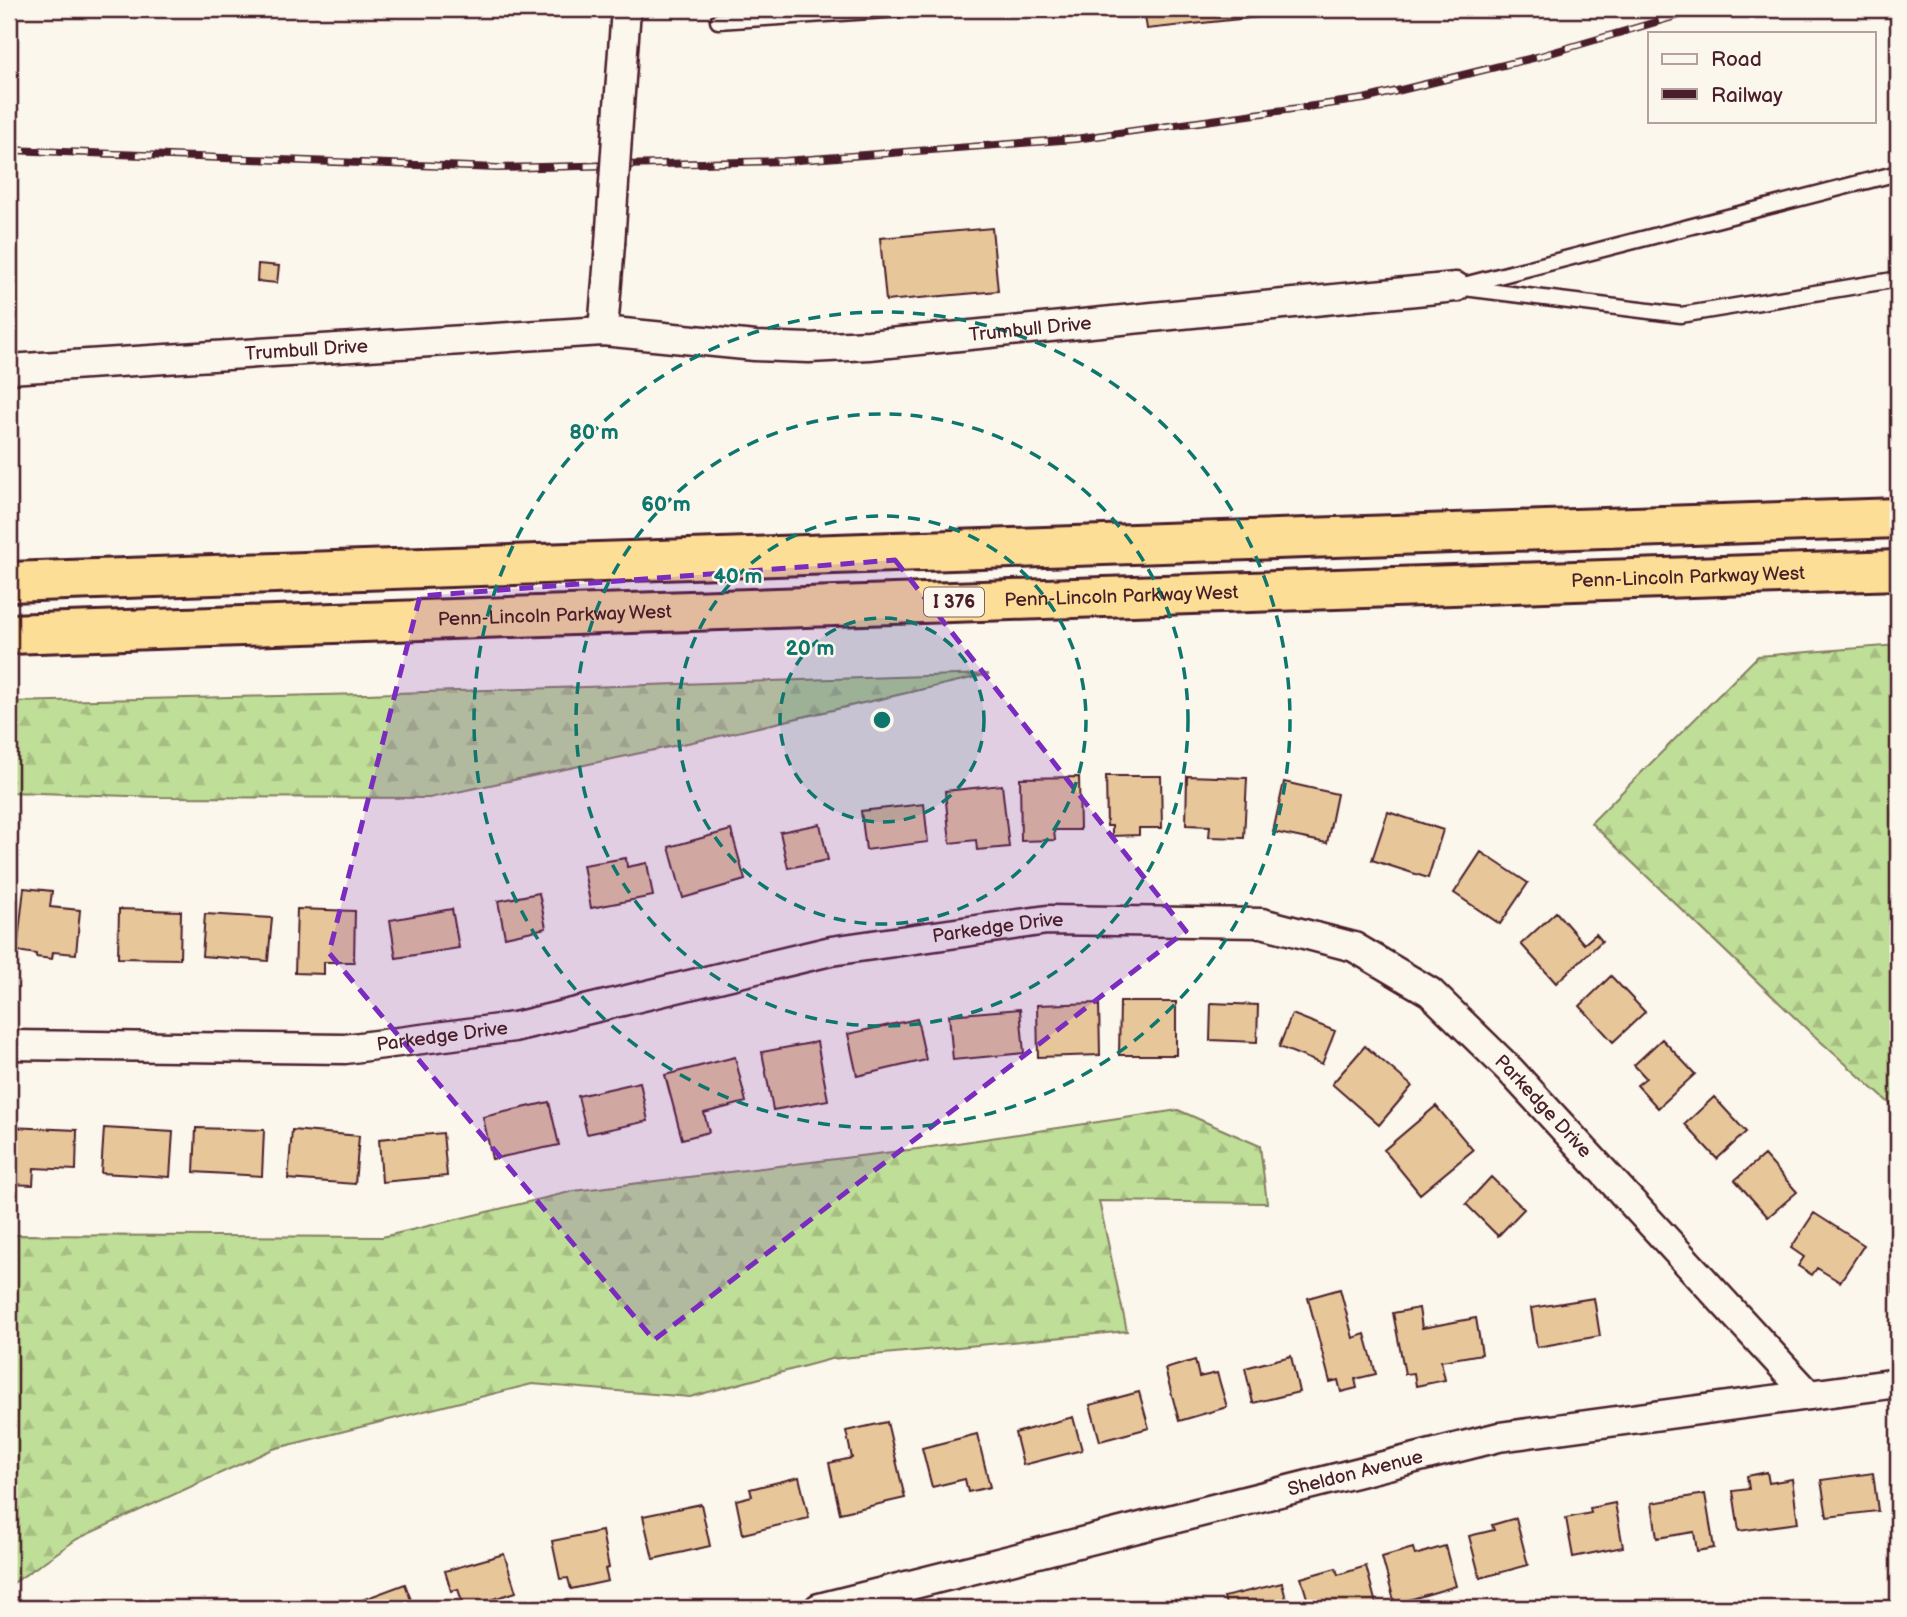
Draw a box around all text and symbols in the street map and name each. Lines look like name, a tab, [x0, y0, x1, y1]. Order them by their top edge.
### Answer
legend	[1648, 32, 1876, 122]
text: Road	[1711, 47, 1762, 72]
text: Railway	[1711, 83, 1783, 108]
street label: Trumbull Drive	[968, 312, 1093, 347]
street label: Trumbull Drive	[244, 335, 369, 365]
text: 80 m	[569, 420, 619, 445]
text: 60 m	[641, 492, 691, 517]
street label: Penn-Lincoln Parkway West	[1571, 562, 1806, 593]
text: 40 m	[713, 564, 763, 589]
street label: Penn-Lincoln Parkway West	[1004, 581, 1239, 612]
road number: I 376	[924, 588, 984, 616]
street label: Penn-Lincoln Parkway West	[437, 600, 672, 631]
text: 20 m	[786, 636, 834, 661]
centre of rings	[870, 708, 894, 732]
street label: Parkedge Drive	[931, 908, 1064, 948]
street label: Parkedge Drive	[375, 1016, 509, 1056]
street label: Parkedge Drive	[1490, 1050, 1597, 1163]
street label: Sheldon Avenue	[1285, 1445, 1425, 1501]

